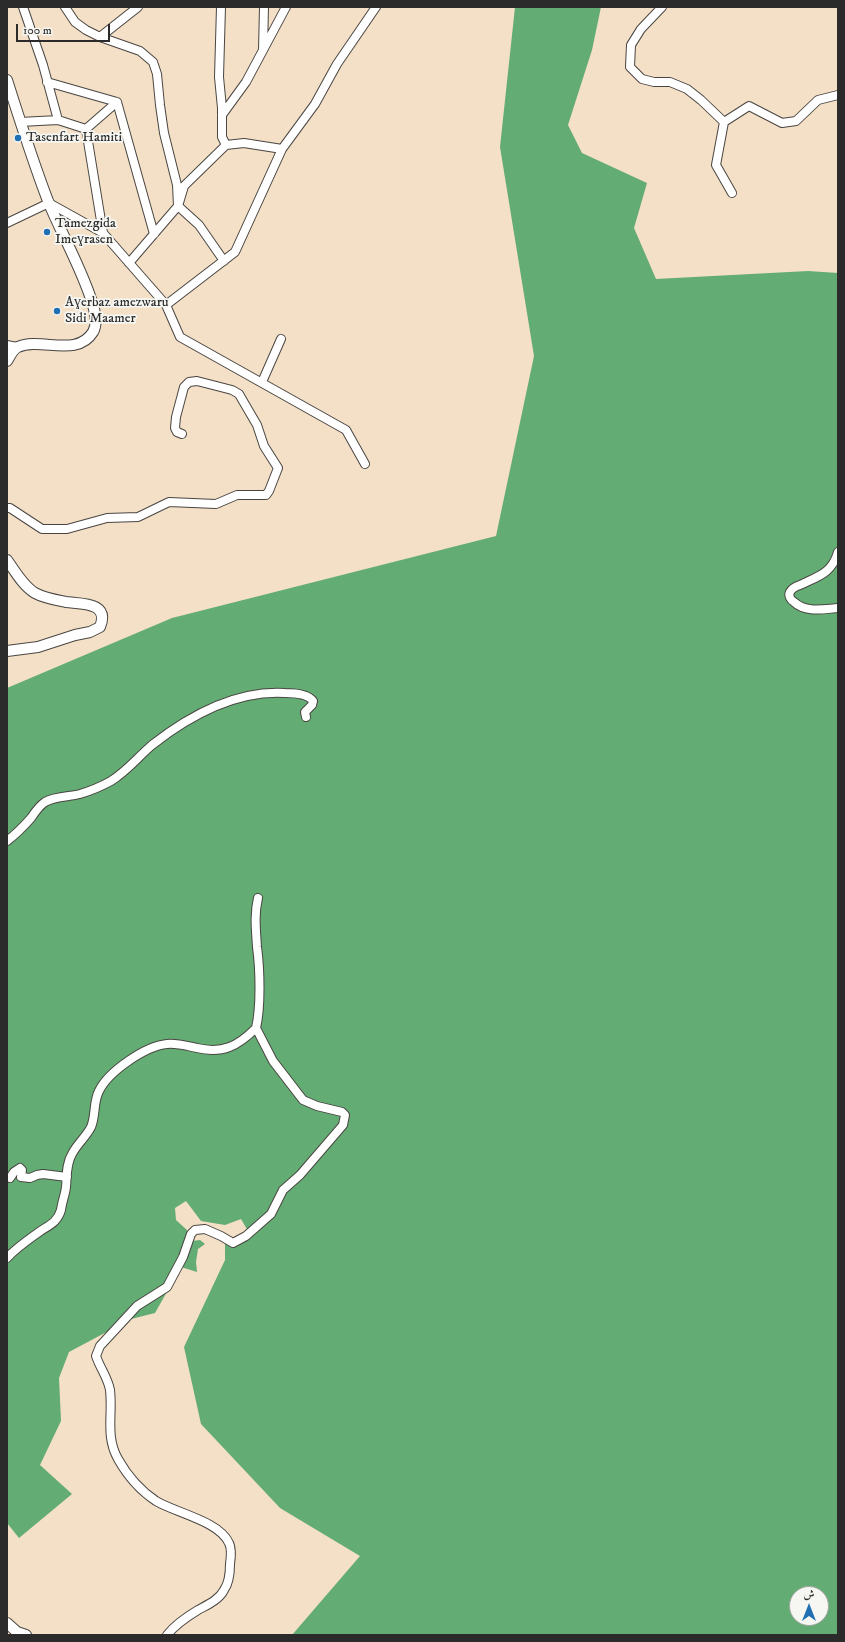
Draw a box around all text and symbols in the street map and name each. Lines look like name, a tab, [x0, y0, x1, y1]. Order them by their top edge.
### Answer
scale bar	[18, 16, 112, 42]
text: 100 m	[23, 23, 52, 38]
place label: Tasenfart Hamiti	[26, 130, 122, 146]
marker: Tasenfart Hamiti	[13, 133, 23, 143]
place label: Tamezgida Imeɣrasen	[55, 216, 116, 248]
marker: Tamezgida Imeɣrasen	[42, 227, 52, 237]
place label: Aɣerbaz amezwaru Sidi Maamer	[65, 295, 169, 328]
marker: Aɣerbaz amezwaru Sidi Maamer	[52, 306, 62, 316]
north arrow	[789, 1586, 829, 1626]
text: ش	[804, 1588, 814, 1602]

